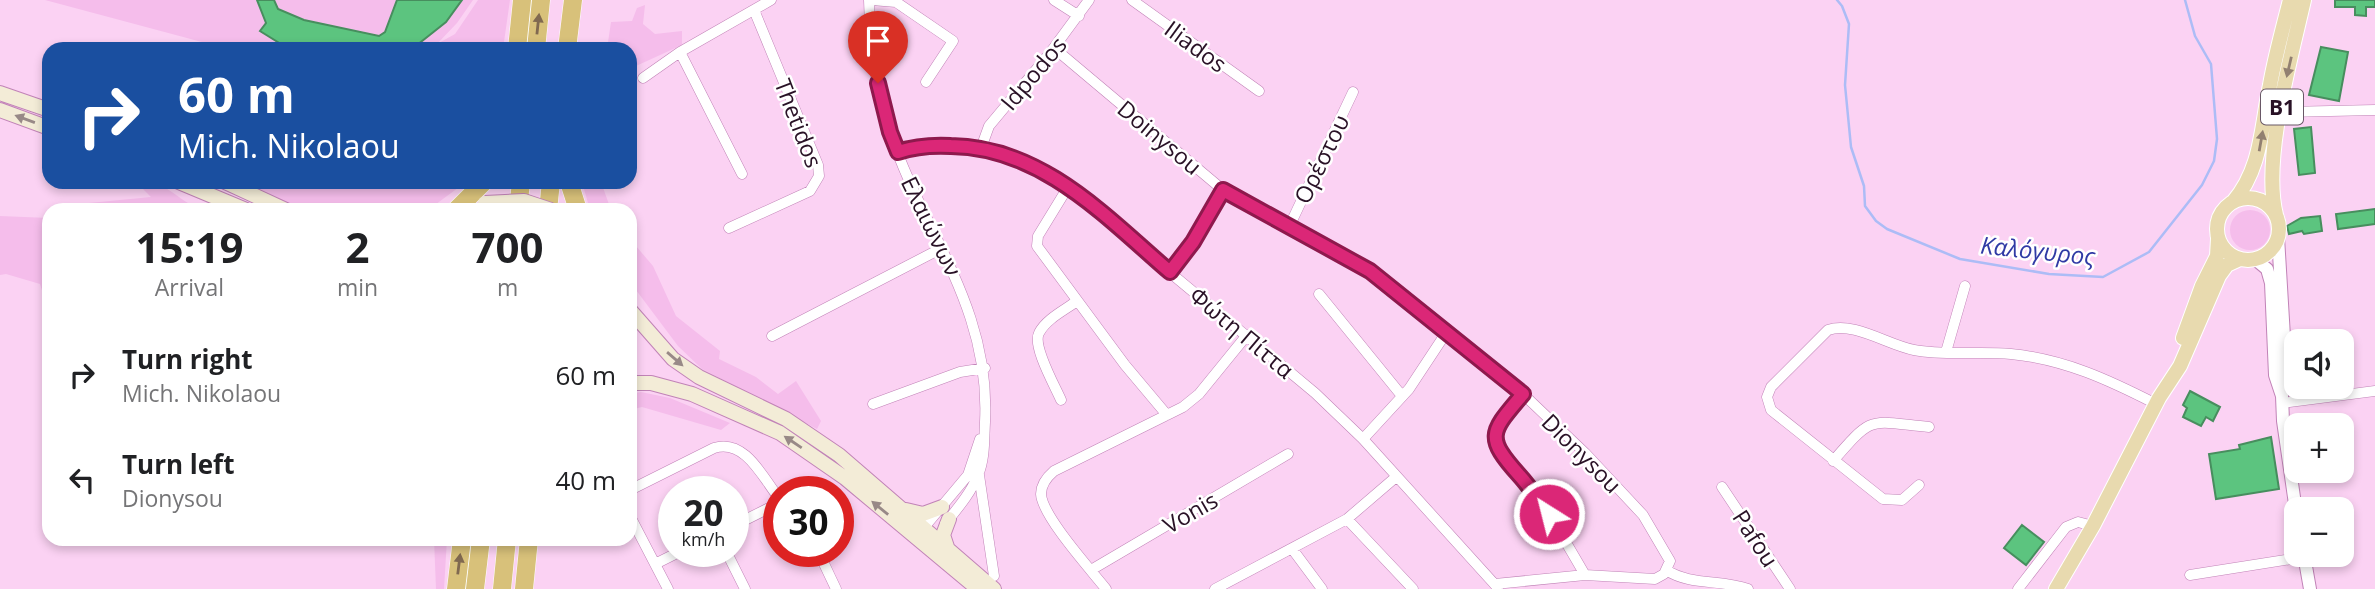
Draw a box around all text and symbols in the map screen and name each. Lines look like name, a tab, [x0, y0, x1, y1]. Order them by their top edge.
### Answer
pin	[848, 11, 908, 83]
one-way arrow	[533, 13, 544, 35]
street label: Iliados	[1158, 13, 1234, 79]
icon: arrive	[859, 22, 897, 60]
street label: Idpodos	[993, 29, 1073, 117]
one-way arrow	[2284, 56, 2295, 78]
text: 60 m	[178, 61, 295, 127]
icon: right	[63, 70, 154, 161]
street label: Thetidos	[767, 74, 831, 172]
road number: B1	[2261, 90, 2303, 124]
street label: Doinysou	[1111, 92, 1209, 182]
street label: Ορέστου	[1286, 109, 1356, 209]
one-way arrow	[14, 113, 35, 124]
text: Mich. Nikolaou	[178, 124, 400, 167]
one-way arrow	[2256, 130, 2267, 152]
street label: Ελαιώνων	[894, 171, 970, 281]
text: 15:19	[135, 218, 243, 275]
text: 2	[345, 218, 370, 275]
text: 700	[472, 218, 544, 275]
water label: Καλόγυρος	[1979, 228, 2098, 273]
text: Arrival	[155, 271, 224, 303]
text: min	[337, 271, 378, 303]
text: m	[497, 271, 518, 303]
street label: Φώτη Πίττα	[1183, 279, 1301, 385]
map controls	[2284, 329, 2354, 567]
button: sound	[2284, 329, 2354, 399]
text: Turn right	[122, 341, 253, 377]
one-way arrow	[666, 351, 683, 366]
icon: right	[63, 356, 101, 394]
text: 60 m	[555, 357, 616, 393]
text: Mich. Nikolaou	[122, 377, 281, 409]
street label: Dionysou	[1535, 406, 1629, 500]
button: +	[2284, 413, 2354, 483]
one-way arrow	[783, 436, 803, 449]
text: Turn left	[122, 446, 234, 482]
icon: left	[63, 461, 101, 499]
text: 40 m	[555, 462, 616, 498]
speed limit sign: 30	[763, 476, 854, 567]
position arrow	[1512, 477, 1586, 551]
text: Dionysou	[122, 482, 223, 514]
street label: Vonis	[1157, 484, 1223, 540]
text: 20	[683, 489, 724, 536]
button: −	[2284, 497, 2354, 567]
one-way arrow	[872, 500, 890, 515]
street label: Pafou	[1726, 503, 1786, 573]
text: km/h	[682, 527, 725, 551]
one-way arrow	[454, 553, 465, 575]

